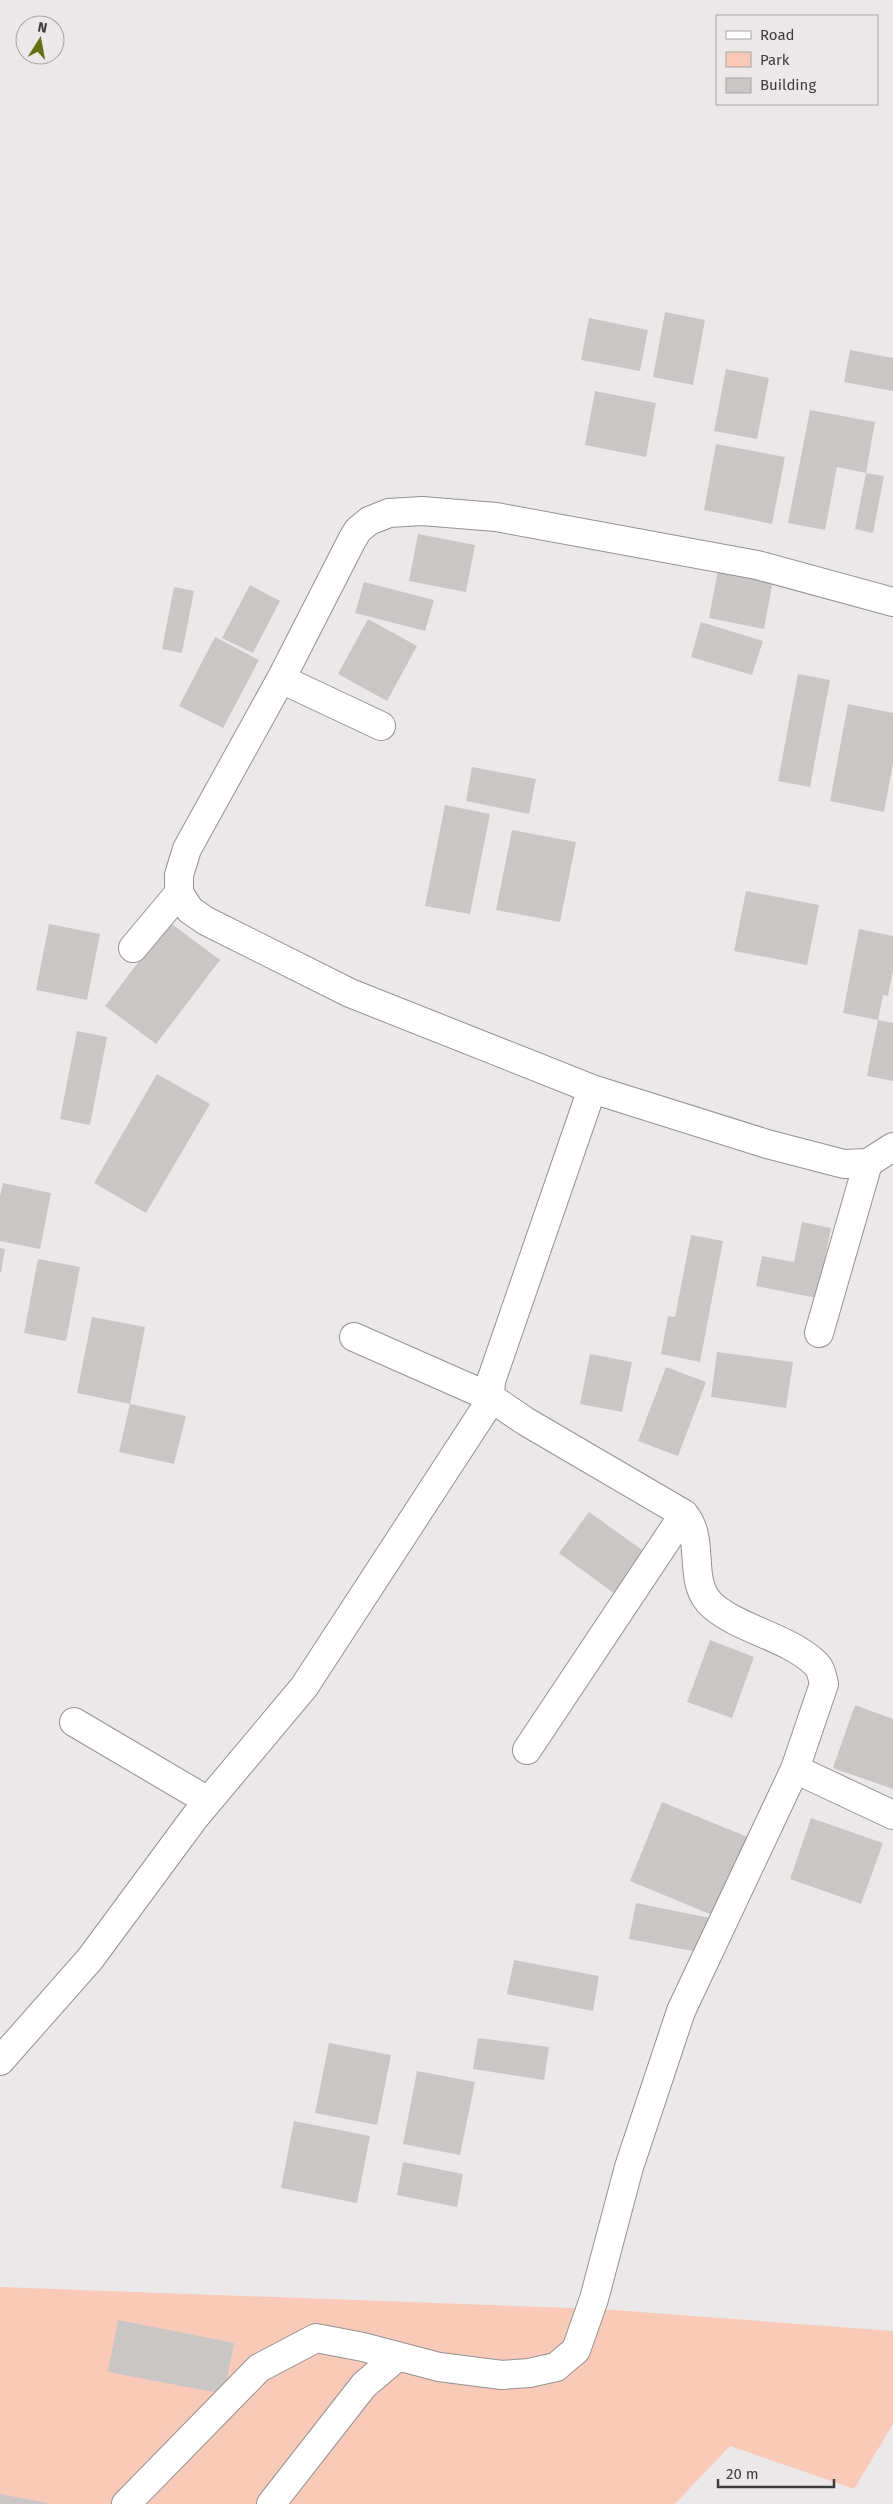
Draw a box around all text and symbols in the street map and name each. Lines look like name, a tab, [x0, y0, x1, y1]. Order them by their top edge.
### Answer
north arrow	[15, 15, 65, 65]
legend	[716, 15, 878, 105]
text: N	[36, 18, 49, 37]
text: Road	[760, 26, 795, 44]
text: Park	[760, 51, 790, 69]
text: Building	[760, 76, 816, 94]
scale bar	[718, 2456, 834, 2488]
text: 20 m	[726, 2465, 759, 2483]

